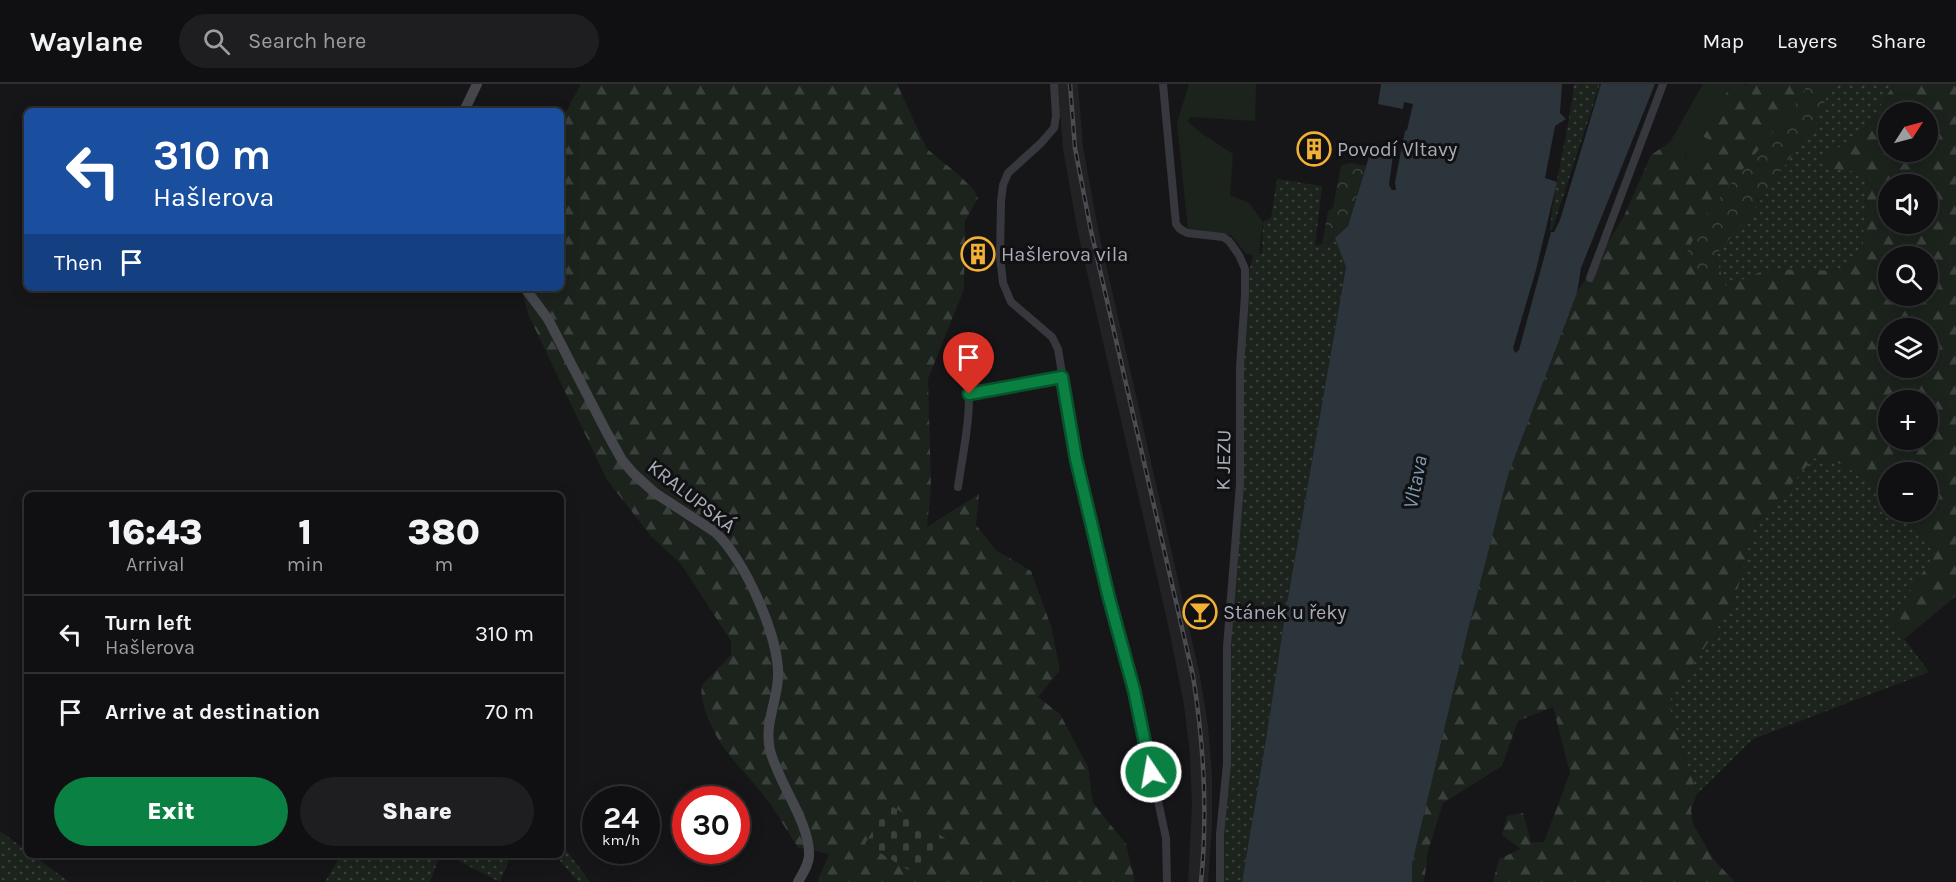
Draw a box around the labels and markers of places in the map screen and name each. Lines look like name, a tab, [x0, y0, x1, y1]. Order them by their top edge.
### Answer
building icon: Povodí Vltavy	[1296, 131, 1332, 167]
place label: Povodí Vltavy	[1337, 138, 1457, 161]
building icon: Hašlerova vila	[960, 236, 996, 272]
place label: Hašlerova vila	[1001, 243, 1128, 266]
pin	[943, 332, 994, 394]
bar icon: Stánek u řeky	[1182, 594, 1218, 630]
place label: Stánek u řeky	[1223, 601, 1347, 624]

